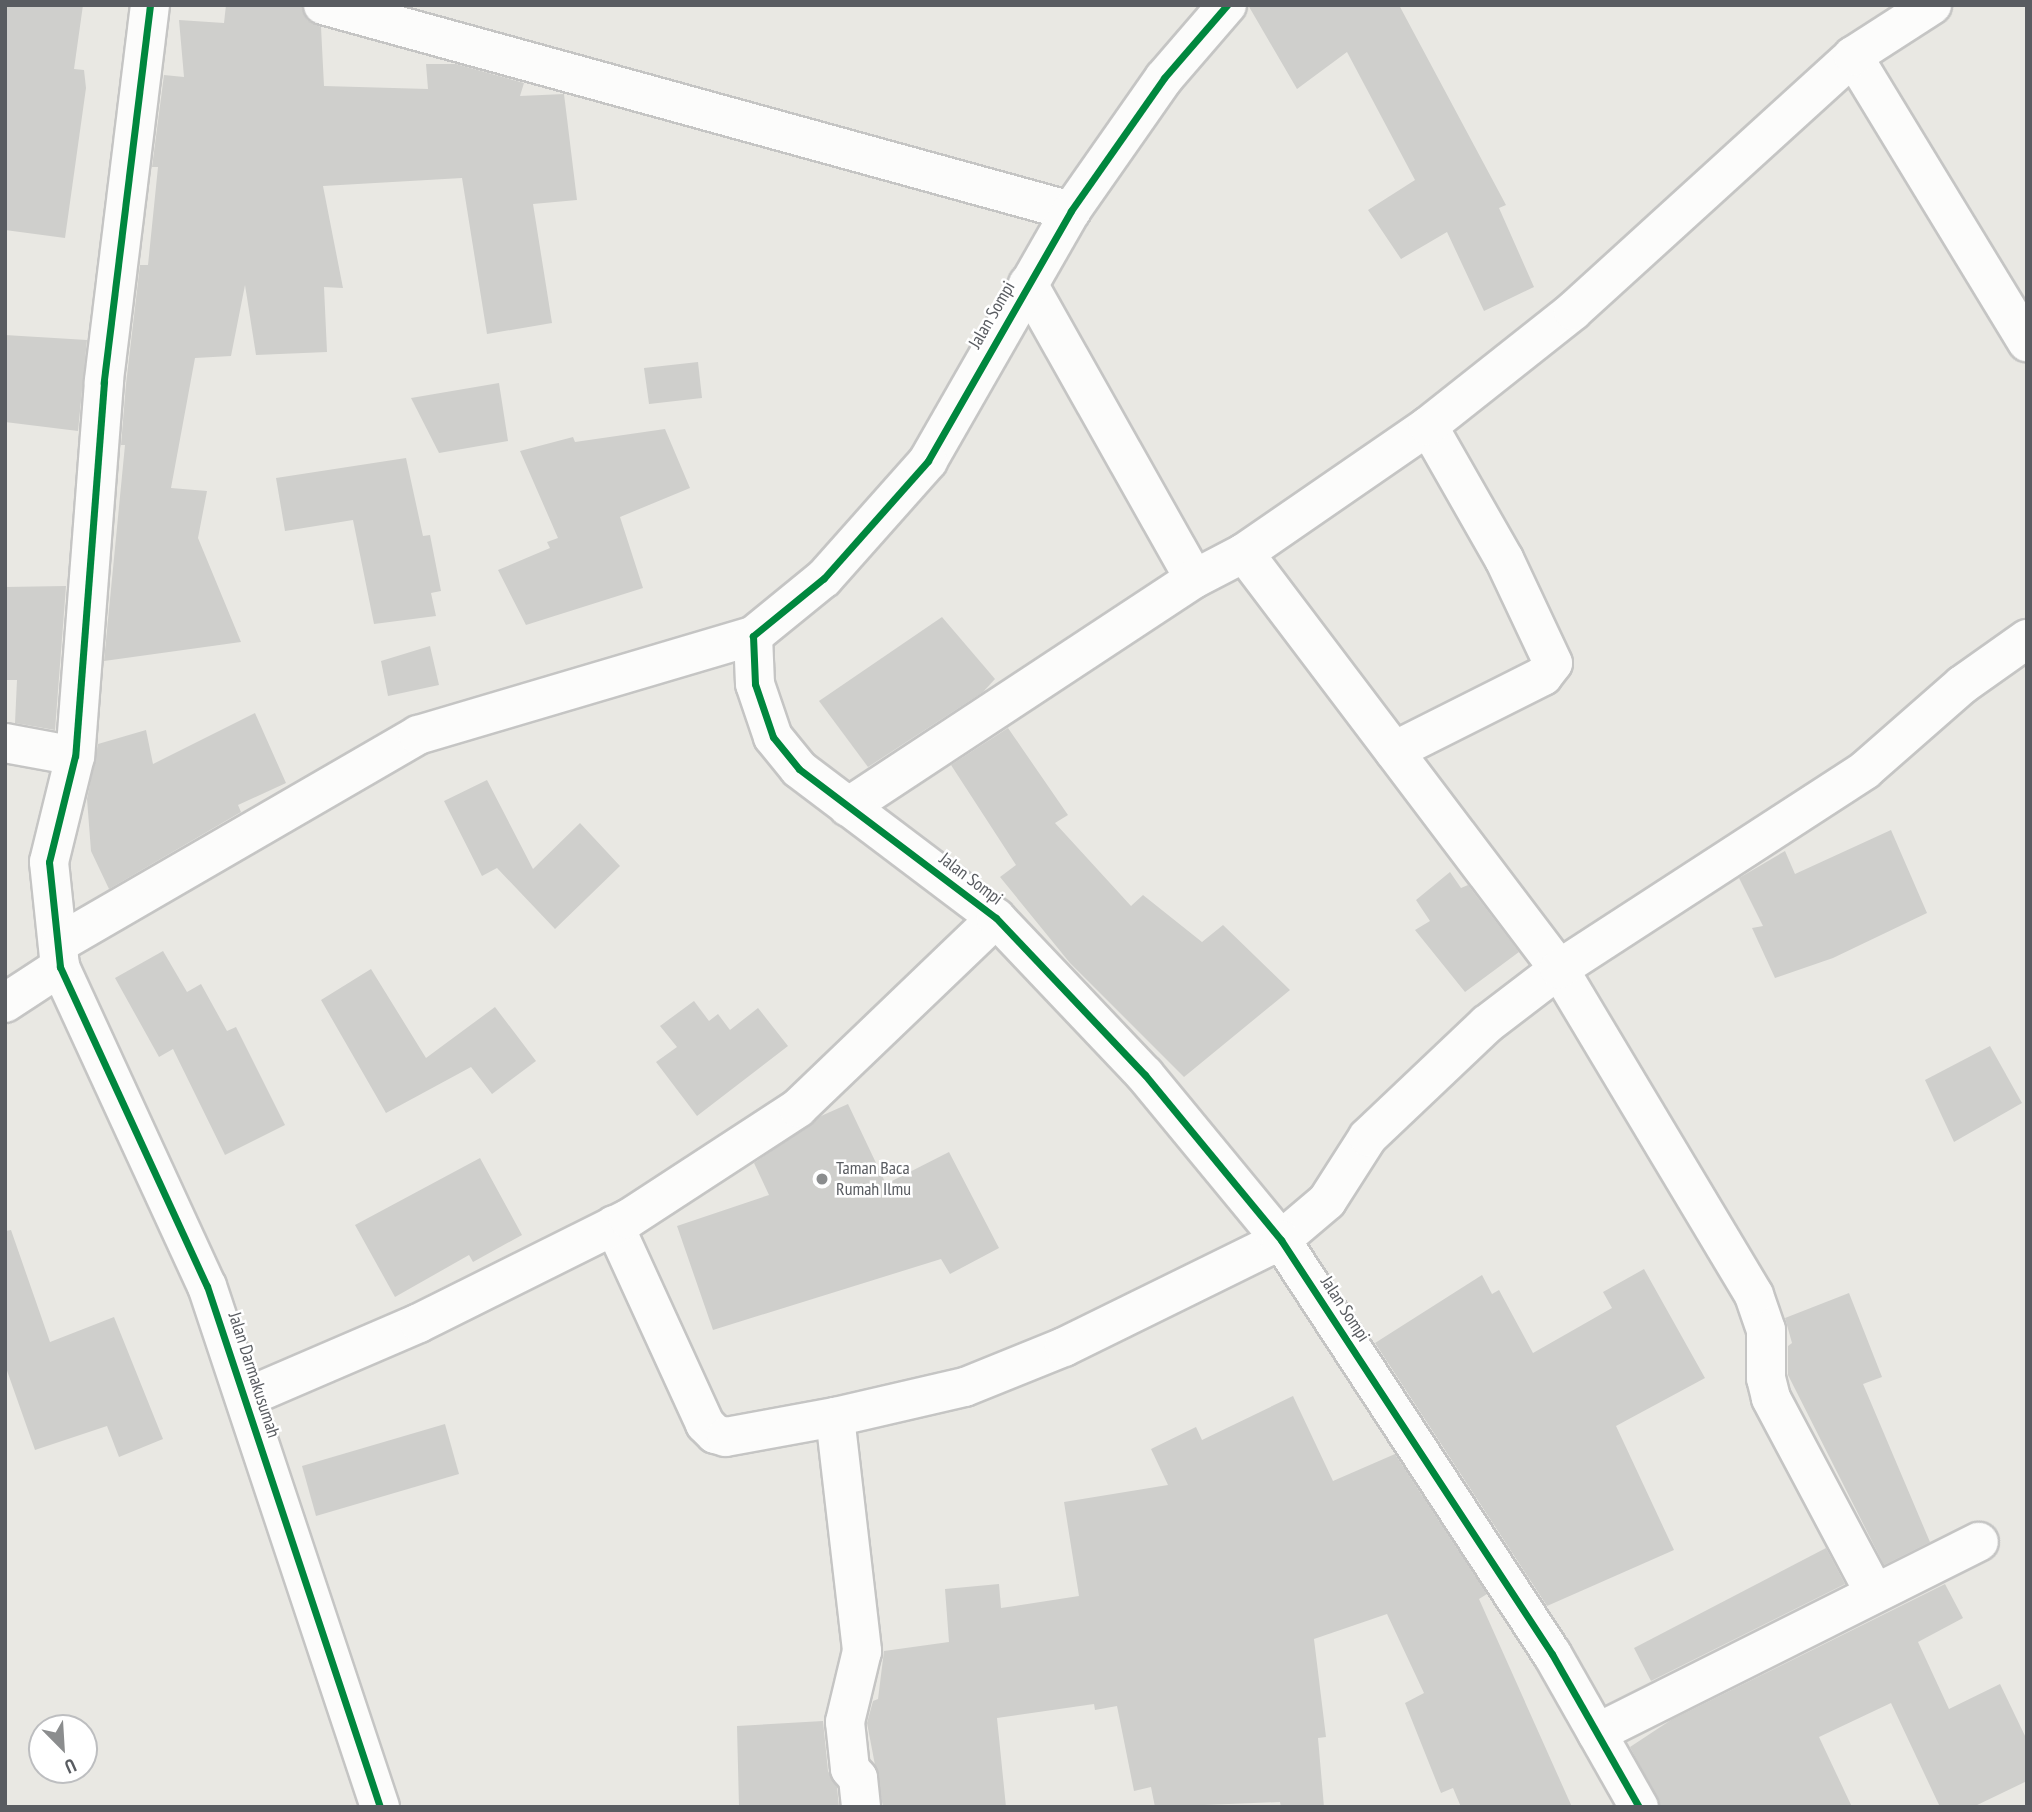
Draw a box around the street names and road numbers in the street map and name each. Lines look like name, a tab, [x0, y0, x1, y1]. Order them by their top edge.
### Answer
street label: Jalan Sompi	[964, 278, 1020, 352]
street label: Jalan Sompi	[935, 848, 1007, 910]
street label: Jalan Sompi	[1316, 1272, 1374, 1346]
street label: Jalan Darmakusumah	[224, 1310, 284, 1440]

